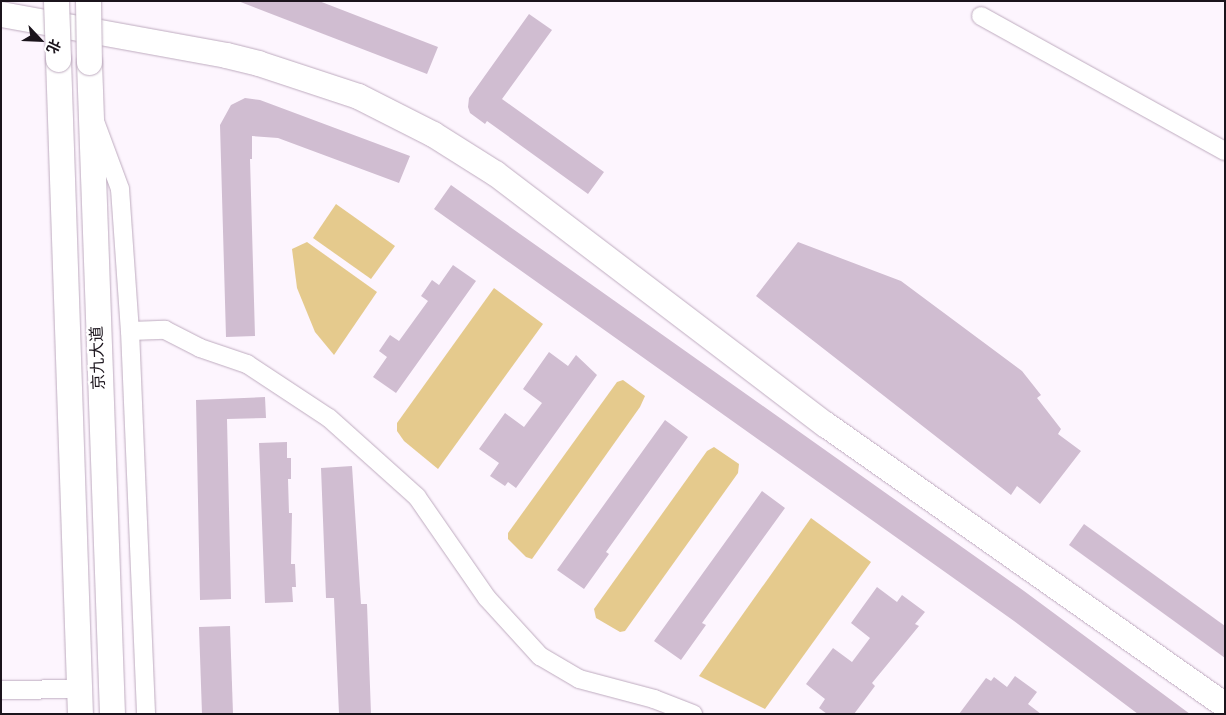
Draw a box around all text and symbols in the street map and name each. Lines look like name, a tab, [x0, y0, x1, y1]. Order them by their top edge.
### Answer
north arrow	[15, 15, 65, 65]
text: 北	[42, 36, 65, 56]
street label: 京九大道	[87, 326, 109, 390]

